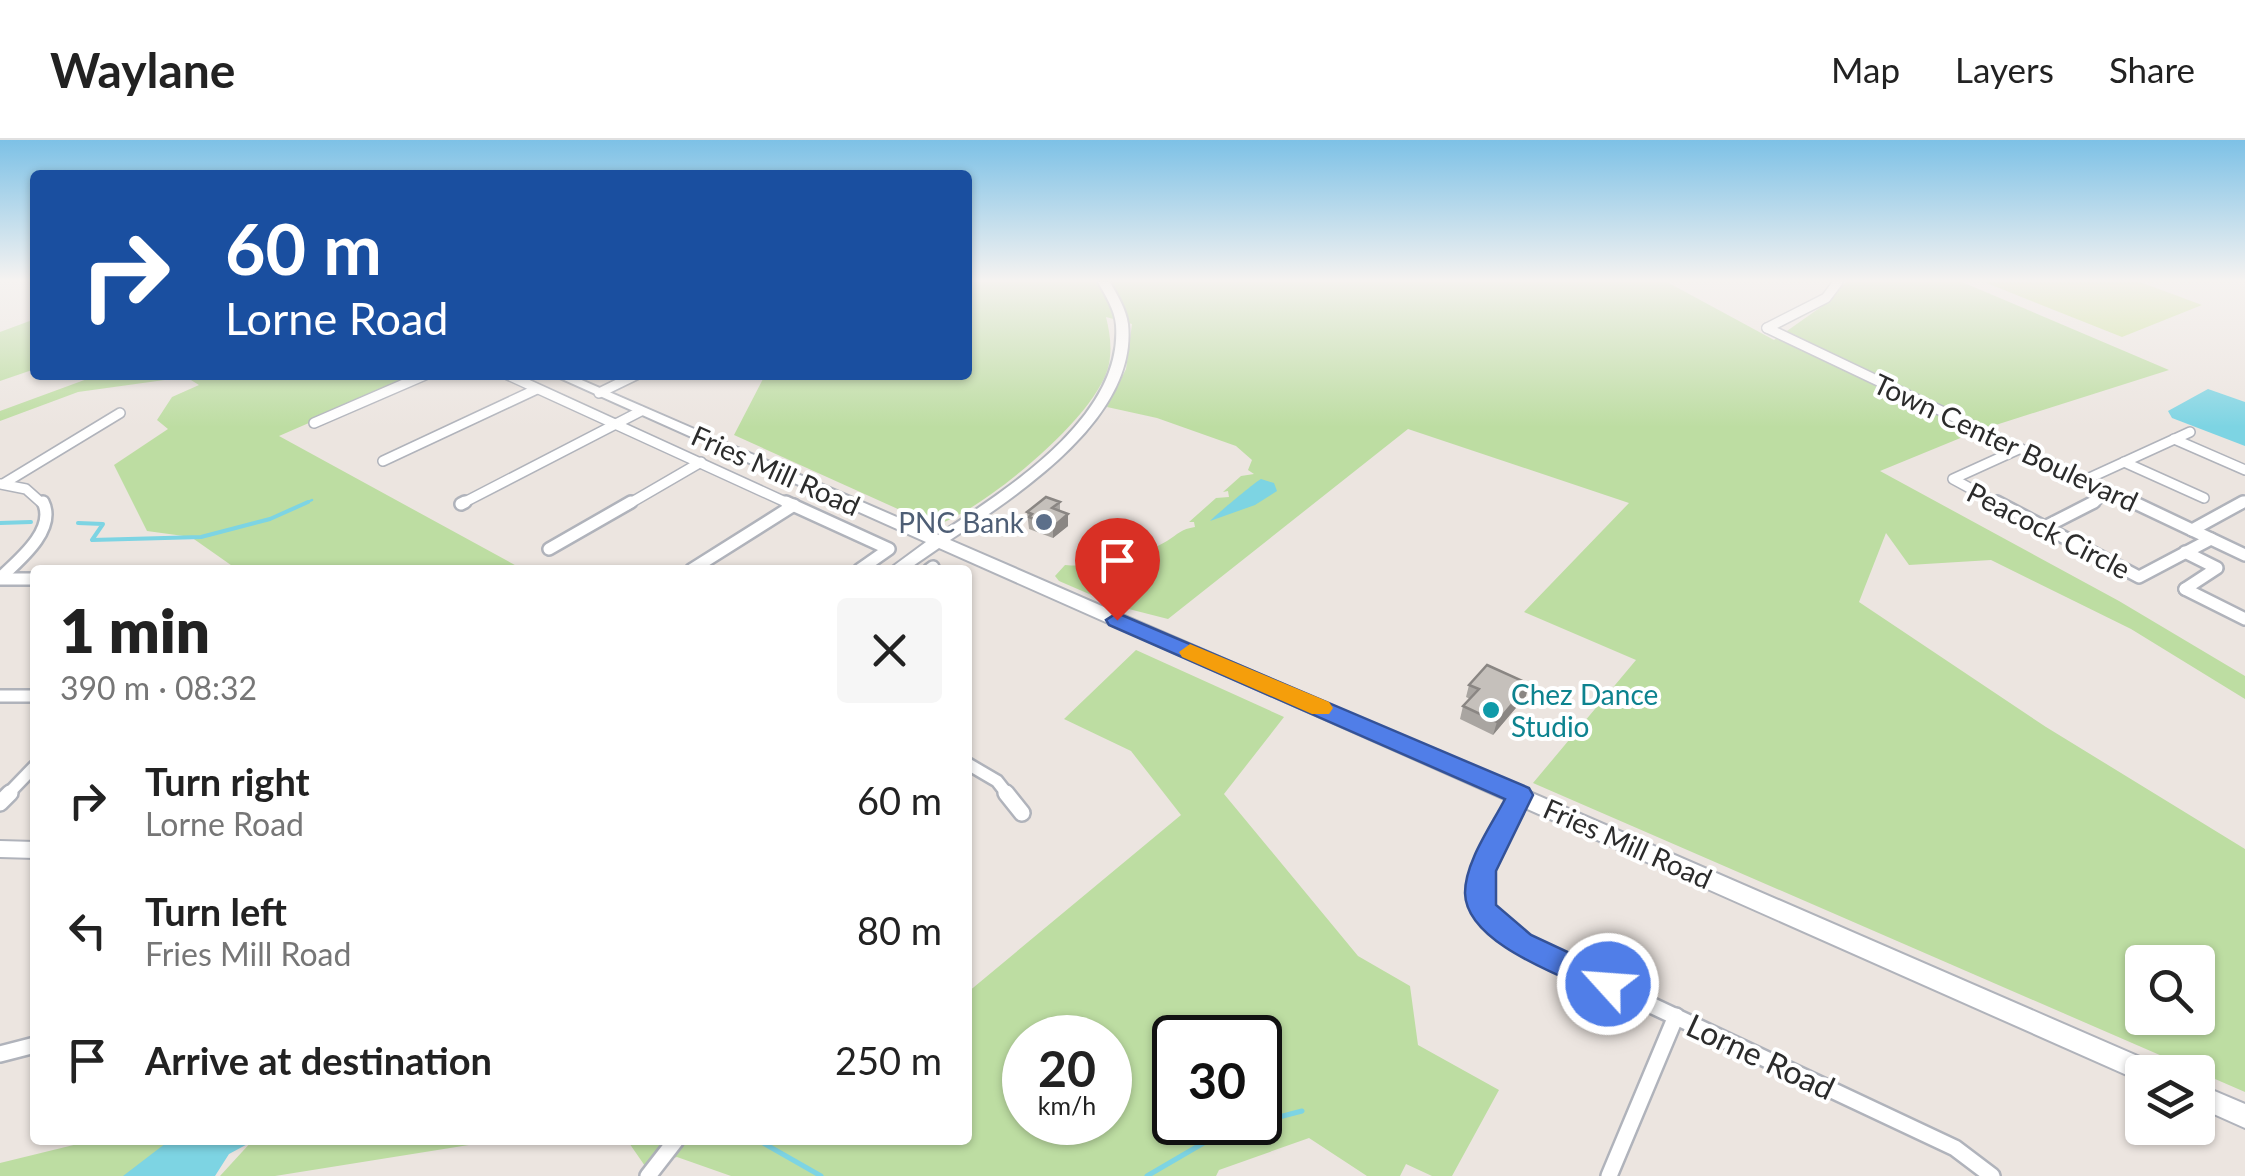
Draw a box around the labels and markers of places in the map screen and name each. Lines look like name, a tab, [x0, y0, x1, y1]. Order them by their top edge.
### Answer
place label: PNC Bank	[898, 505, 1025, 539]
marker: PNC Bank	[1033, 511, 1055, 533]
pin	[1075, 518, 1160, 621]
place label: Chez Dance Studio	[1511, 677, 1658, 743]
marker: Chez Dance Studio	[1480, 699, 1502, 721]

